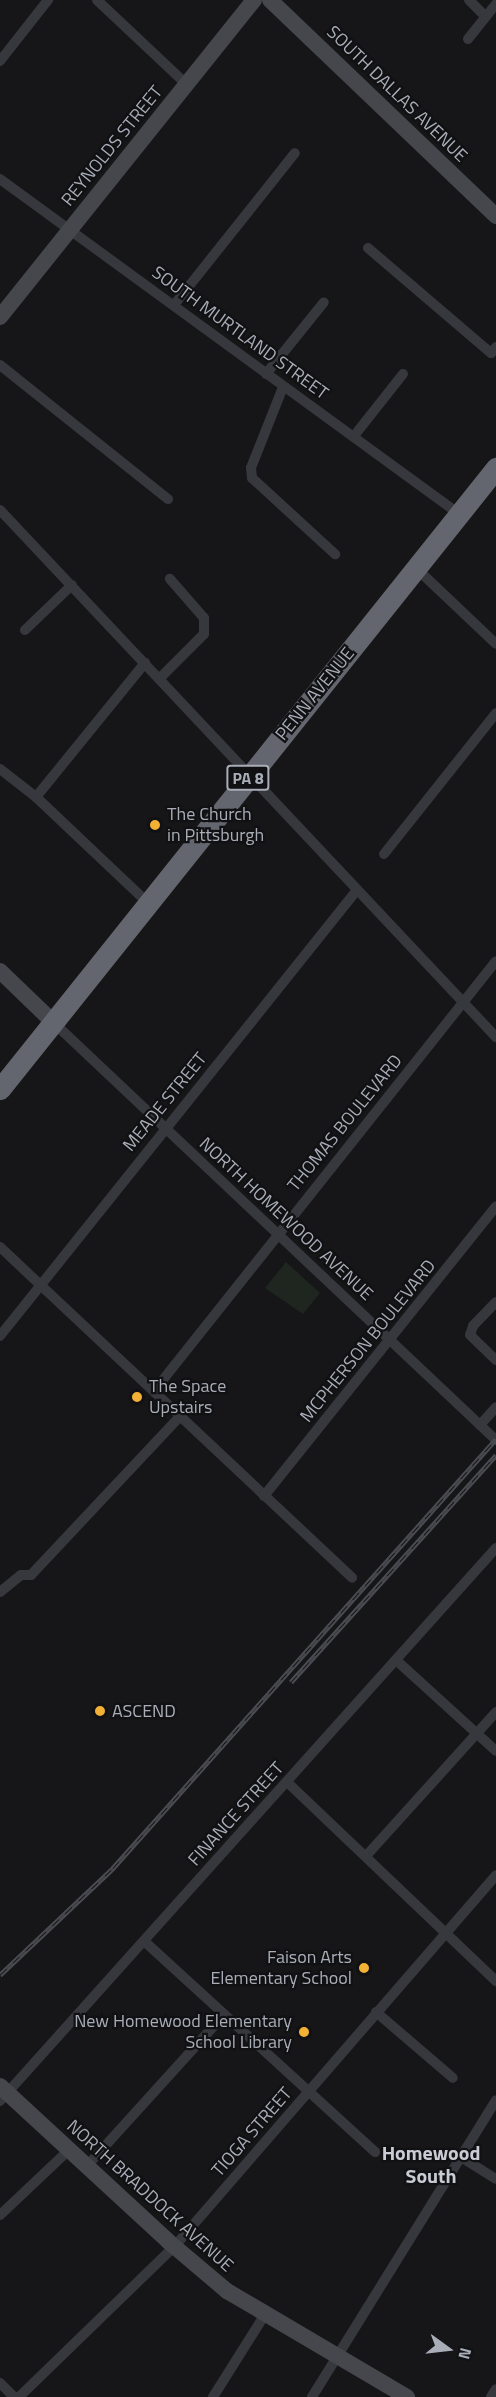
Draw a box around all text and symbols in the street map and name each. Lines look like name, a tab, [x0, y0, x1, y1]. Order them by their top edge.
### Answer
street label: SOUTH DALLAS AVENUE	[322, 21, 472, 167]
street label: REYNOLDS STREET	[57, 82, 167, 210]
street label: SOUTH MURTLAND STREET	[148, 262, 332, 404]
street label: PENN AVENUE	[271, 643, 359, 745]
road number: PA 8	[226, 765, 270, 791]
place label: The Church in Pittsburgh	[167, 804, 264, 846]
marker: The Church in Pittsburgh	[148, 818, 162, 832]
street label: MEADE STREET	[119, 1048, 211, 1156]
street label: THOMAS BOULEVARD	[283, 1050, 407, 1196]
street label: NORTH HOMEWOOD AVENUE	[195, 1133, 377, 1305]
street label: MCPHERSON BOULEVARD	[296, 1255, 440, 1427]
place label: The Space Upstairs	[149, 1376, 226, 1418]
marker: The Space Upstairs	[130, 1390, 144, 1404]
place label: ASCEND	[112, 1700, 176, 1722]
marker: ASCEND	[93, 1704, 107, 1718]
street label: FINANCE STREET	[184, 1758, 288, 1870]
place label: Faison Arts Elementary School	[210, 1947, 352, 1990]
marker: Faison Arts Elementary School	[357, 1961, 371, 1975]
place label: New Homewood Elementary School Library	[74, 2011, 292, 2054]
marker: New Homewood Elementary School Library	[297, 2025, 311, 2039]
street label: TIOGA STREET	[207, 2083, 297, 2181]
street label: NORTH BRADDOCK AVENUE	[62, 2115, 238, 2277]
district label: Homewood South	[382, 2140, 480, 2187]
north arrow	[418, 2319, 478, 2379]
text: N	[452, 2345, 478, 2362]

